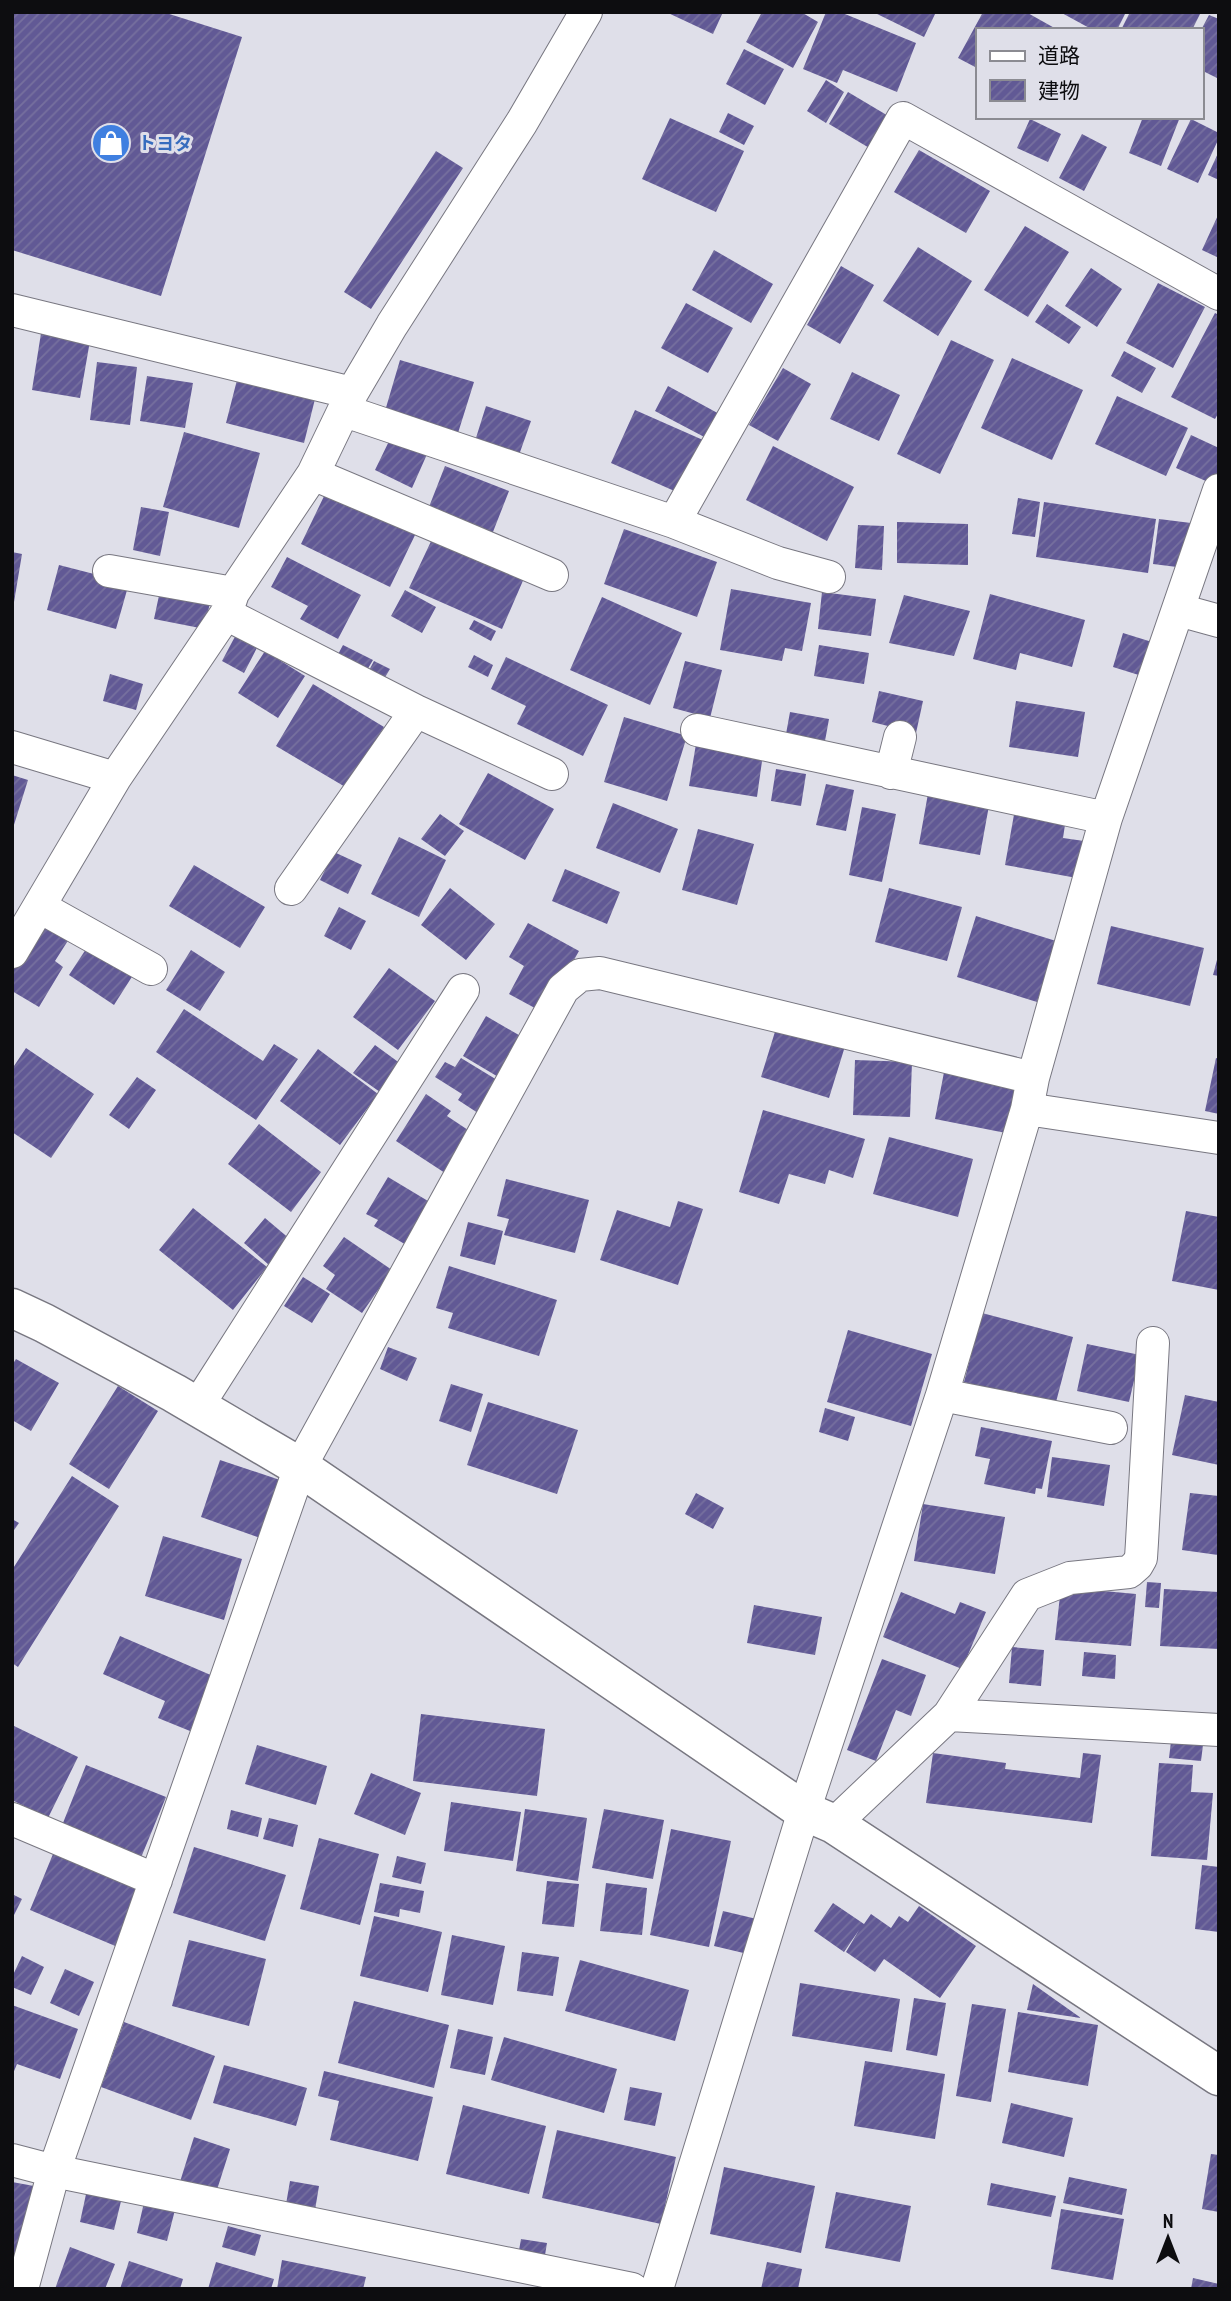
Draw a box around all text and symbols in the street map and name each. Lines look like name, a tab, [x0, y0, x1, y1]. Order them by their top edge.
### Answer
legend	[976, 28, 1203, 119]
text: 道路	[1038, 42, 1080, 69]
text: 建物	[1038, 77, 1080, 104]
shop icon: トヨタ	[90, 122, 132, 164]
place label: トヨタ	[138, 132, 192, 155]
north arrow	[1133, 2203, 1203, 2273]
text: N	[1163, 2209, 1173, 2233]

